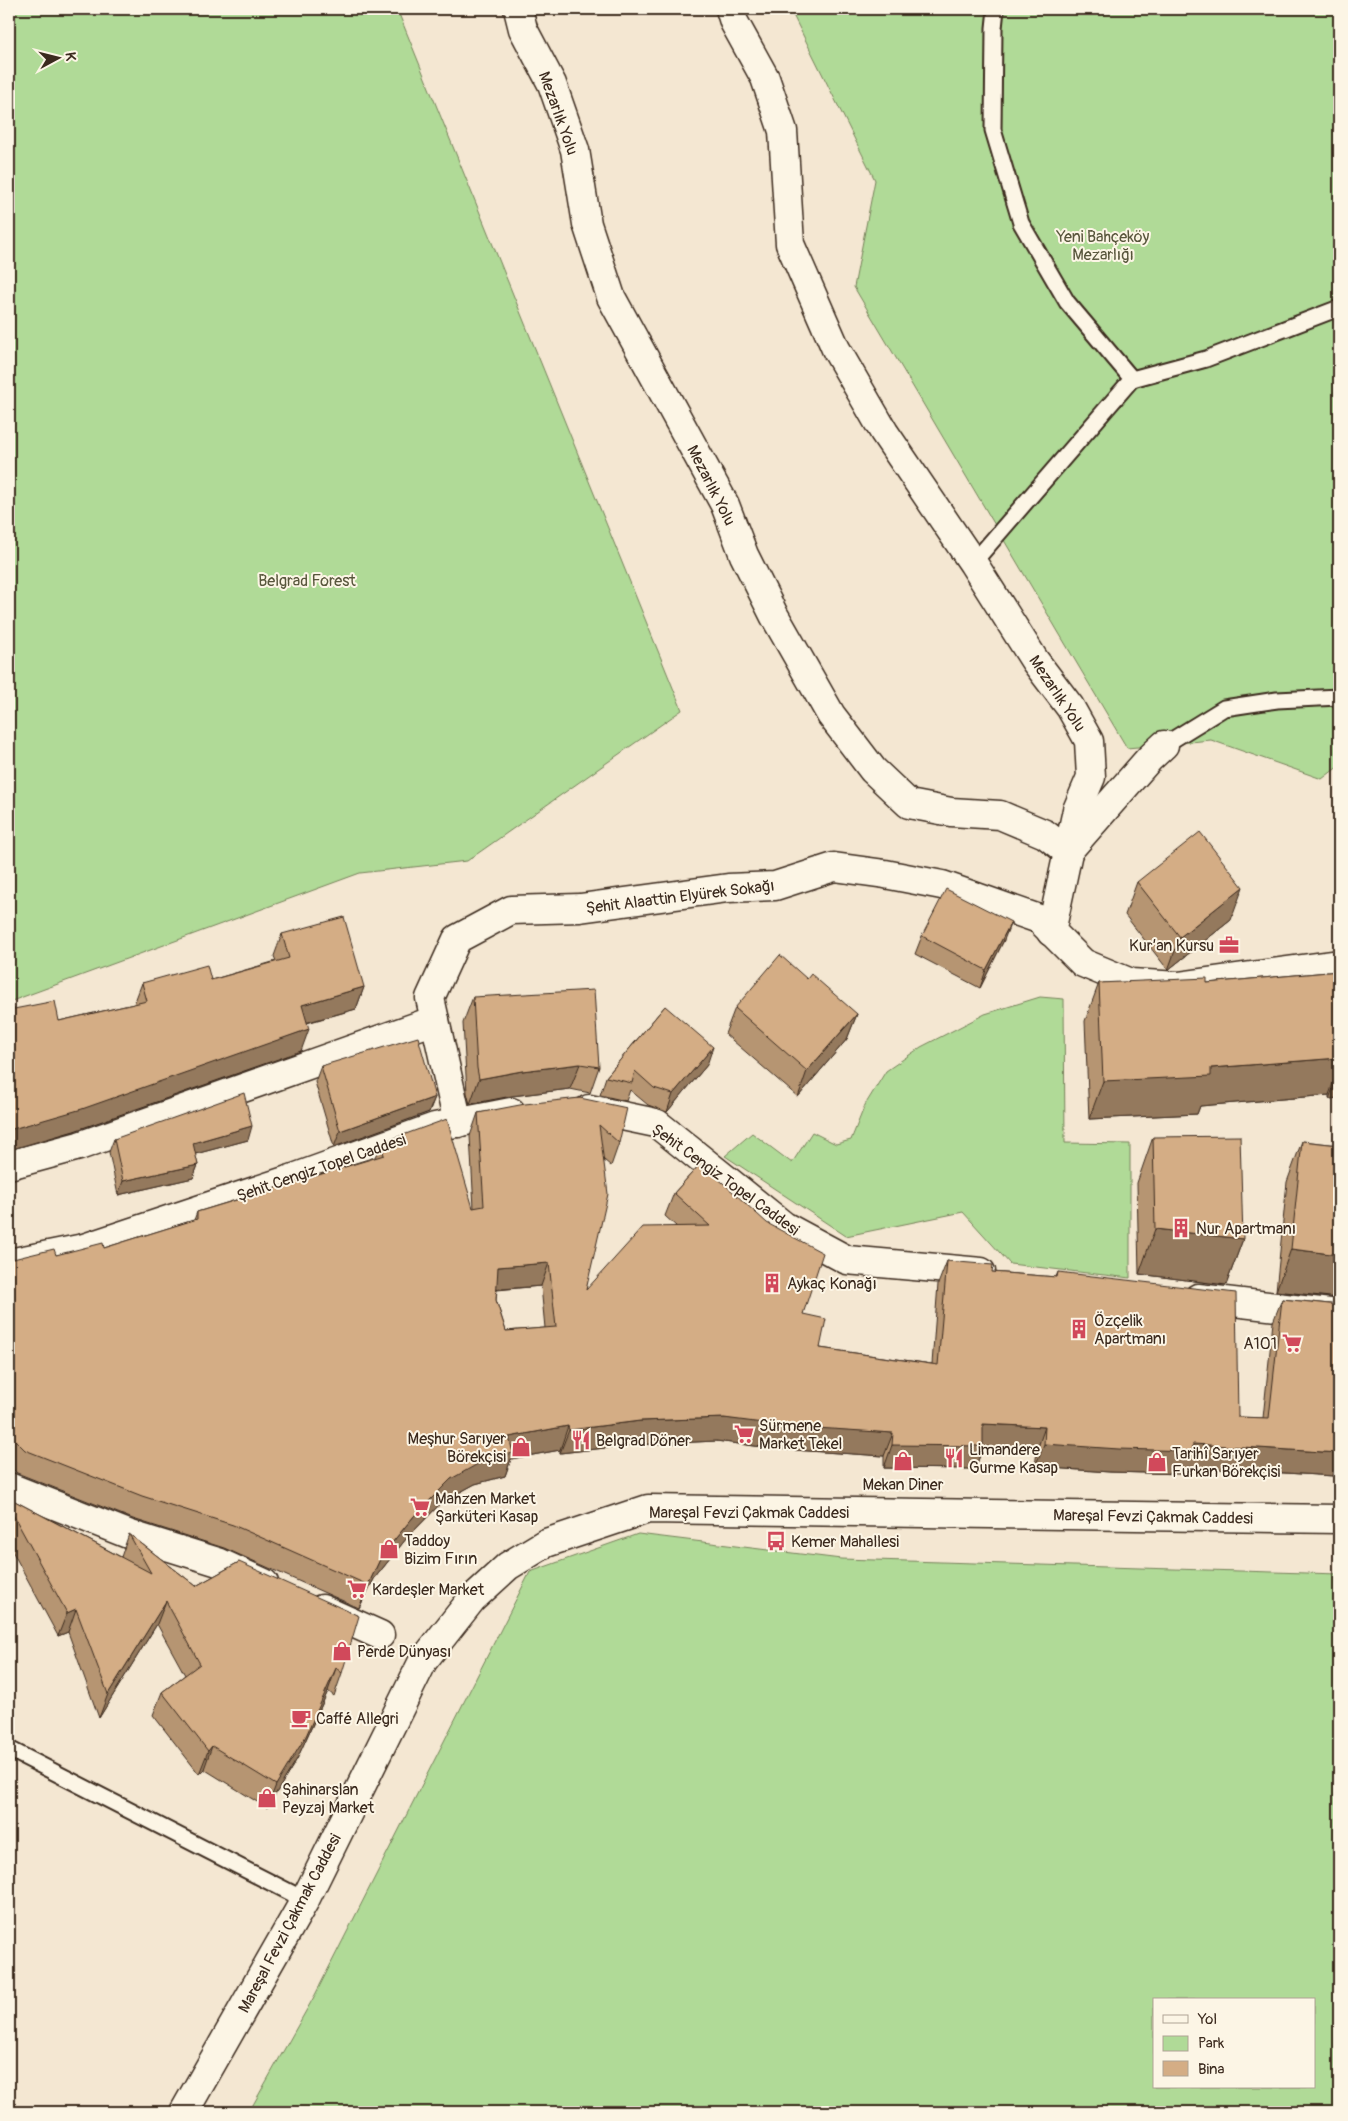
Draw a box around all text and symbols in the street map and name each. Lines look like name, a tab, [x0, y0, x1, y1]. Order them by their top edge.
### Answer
north arrow	[32, 32, 82, 82]
text: K	[61, 51, 79, 62]
street label: Mezarlık Yolu	[534, 69, 582, 158]
park label: Yeni Bahçeköy Mezarlığı	[1056, 227, 1150, 265]
street label: Mezarlık Yolu	[682, 442, 740, 529]
park label: Belgrad Forest	[258, 571, 356, 591]
street label: Mezarlık Yolu	[1024, 652, 1090, 735]
street label: Şehit Alaattin Elyürek Sokağı	[585, 875, 776, 918]
office icon: Kur’an Kursu	[1218, 934, 1240, 956]
place label: Kur’an Kursu	[1129, 936, 1214, 956]
street label: Şehit Cengiz Topel Caddesi	[648, 1119, 803, 1240]
street label: Şehit Cengiz Topel Caddesi	[234, 1130, 409, 1206]
building icon: Nur Apartmanı	[1170, 1217, 1192, 1239]
place label: Nur Apartmanı	[1196, 1219, 1296, 1239]
building icon: Aykaç Konağı	[761, 1272, 783, 1294]
place label: Aykaç Konağı	[787, 1274, 877, 1294]
place label: Özçelik Apartmanı	[1094, 1311, 1166, 1349]
building icon: Özçelik Apartmanı	[1068, 1318, 1090, 1340]
supermarket icon: A101	[1281, 1332, 1303, 1354]
place label: A101	[1243, 1334, 1277, 1354]
place label: Sürmene Market Tekel	[759, 1416, 842, 1454]
supermarket icon: Sürmene Market Tekel	[733, 1423, 755, 1445]
place label: Meşhur Sarıyer Börekçisi	[408, 1429, 506, 1467]
restaurant icon: Belgrad Döner	[570, 1429, 592, 1451]
place label: Belgrad Döner	[596, 1431, 691, 1451]
shop icon: Meşhur Sarıyer Börekçisi	[510, 1436, 532, 1458]
place label: Limandere Gurme Kasap	[969, 1440, 1058, 1478]
place label: Tarihî Sarıyer Furkan Börekçisi	[1172, 1444, 1281, 1482]
restaurant icon: Limandere Gurme Kasap	[943, 1447, 965, 1469]
shop icon: Mekan Diner	[892, 1450, 914, 1472]
shop icon: Tarihî Sarıyer Furkan Börekçisi	[1146, 1451, 1168, 1473]
place label: Mekan Diner	[863, 1475, 944, 1495]
place label: Mahzen Market Şarküteri Kasap	[435, 1489, 538, 1527]
supermarket icon: Mahzen Market Şarküteri Kasap	[409, 1496, 431, 1518]
street label: Mareşal Fevzi Çakmak Caddesi	[649, 1503, 849, 1523]
street label: Mareşal Fevzi Çakmak Caddesi	[1053, 1505, 1253, 1529]
bus stop icon: Kemer Mahallesi	[765, 1530, 787, 1552]
place label: Taddoy Bizim Fırın	[404, 1531, 477, 1569]
place label: Kemer Mahallesi	[791, 1532, 899, 1552]
shop icon: Taddoy Bizim Fırın	[378, 1538, 400, 1560]
supermarket icon: Kardeşler Market	[346, 1578, 368, 1600]
place label: Kardeşler Market	[372, 1580, 485, 1600]
shop icon: Perde Dünyası	[331, 1640, 353, 1662]
place label: Perde Dünyası	[357, 1642, 451, 1662]
cafe icon: Caffé Allegri	[290, 1707, 312, 1729]
place label: Caffé Allegri	[316, 1709, 398, 1729]
place label: Şahinarslan Peyzaj Market	[282, 1780, 375, 1818]
shop icon: Şahinarslan Peyzaj Market	[256, 1787, 278, 1809]
street label: Mareşal Fevzi Çakmak Caddesi	[234, 1830, 346, 2016]
legend	[1153, 1998, 1316, 2088]
text: Yol	[1197, 2010, 1217, 2029]
text: Park	[1198, 2034, 1225, 2053]
text: Bina	[1198, 2060, 1225, 2079]

